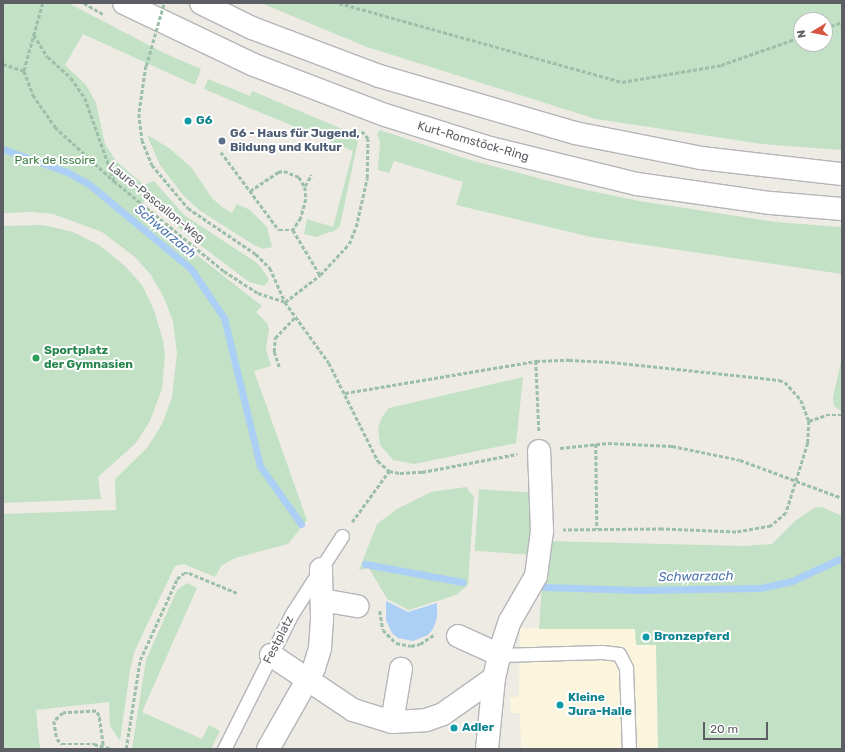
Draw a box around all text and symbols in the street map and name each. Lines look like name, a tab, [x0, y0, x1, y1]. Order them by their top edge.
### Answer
north arrow	[793, 12, 833, 52]
text: N	[795, 29, 809, 39]
place label: G6	[196, 114, 212, 128]
marker: G6	[183, 116, 193, 126]
street label: Kurt-Romstöck-Ring	[416, 119, 530, 165]
place label: G6 - Haus für Jugend, Bildung und Kultur	[230, 127, 360, 155]
marker: G6 - Haus für Jugend, Bildung und Kultur	[217, 136, 227, 146]
park label: Park de Issoire	[14, 154, 96, 168]
street label: Laure-Pascallon-Weg	[105, 160, 207, 246]
water label: Schwarzach	[131, 202, 199, 262]
place label: Sportplatz der Gymnasien	[44, 344, 133, 372]
marker: Sportplatz der Gymnasien	[31, 353, 41, 363]
water label: Schwarzach	[658, 569, 734, 585]
street label: Festplatz	[261, 614, 297, 666]
place label: Bronzepferd	[654, 630, 729, 644]
marker: Bronzepferd	[641, 632, 651, 642]
place label: Kleine Jura-Halle	[568, 691, 632, 719]
marker: Kleine Jura-Halle	[555, 700, 565, 710]
scale bar	[705, 714, 770, 740]
place label: Adler	[462, 721, 494, 735]
text: 20 m	[710, 722, 738, 736]
marker: Adler	[449, 723, 459, 733]

